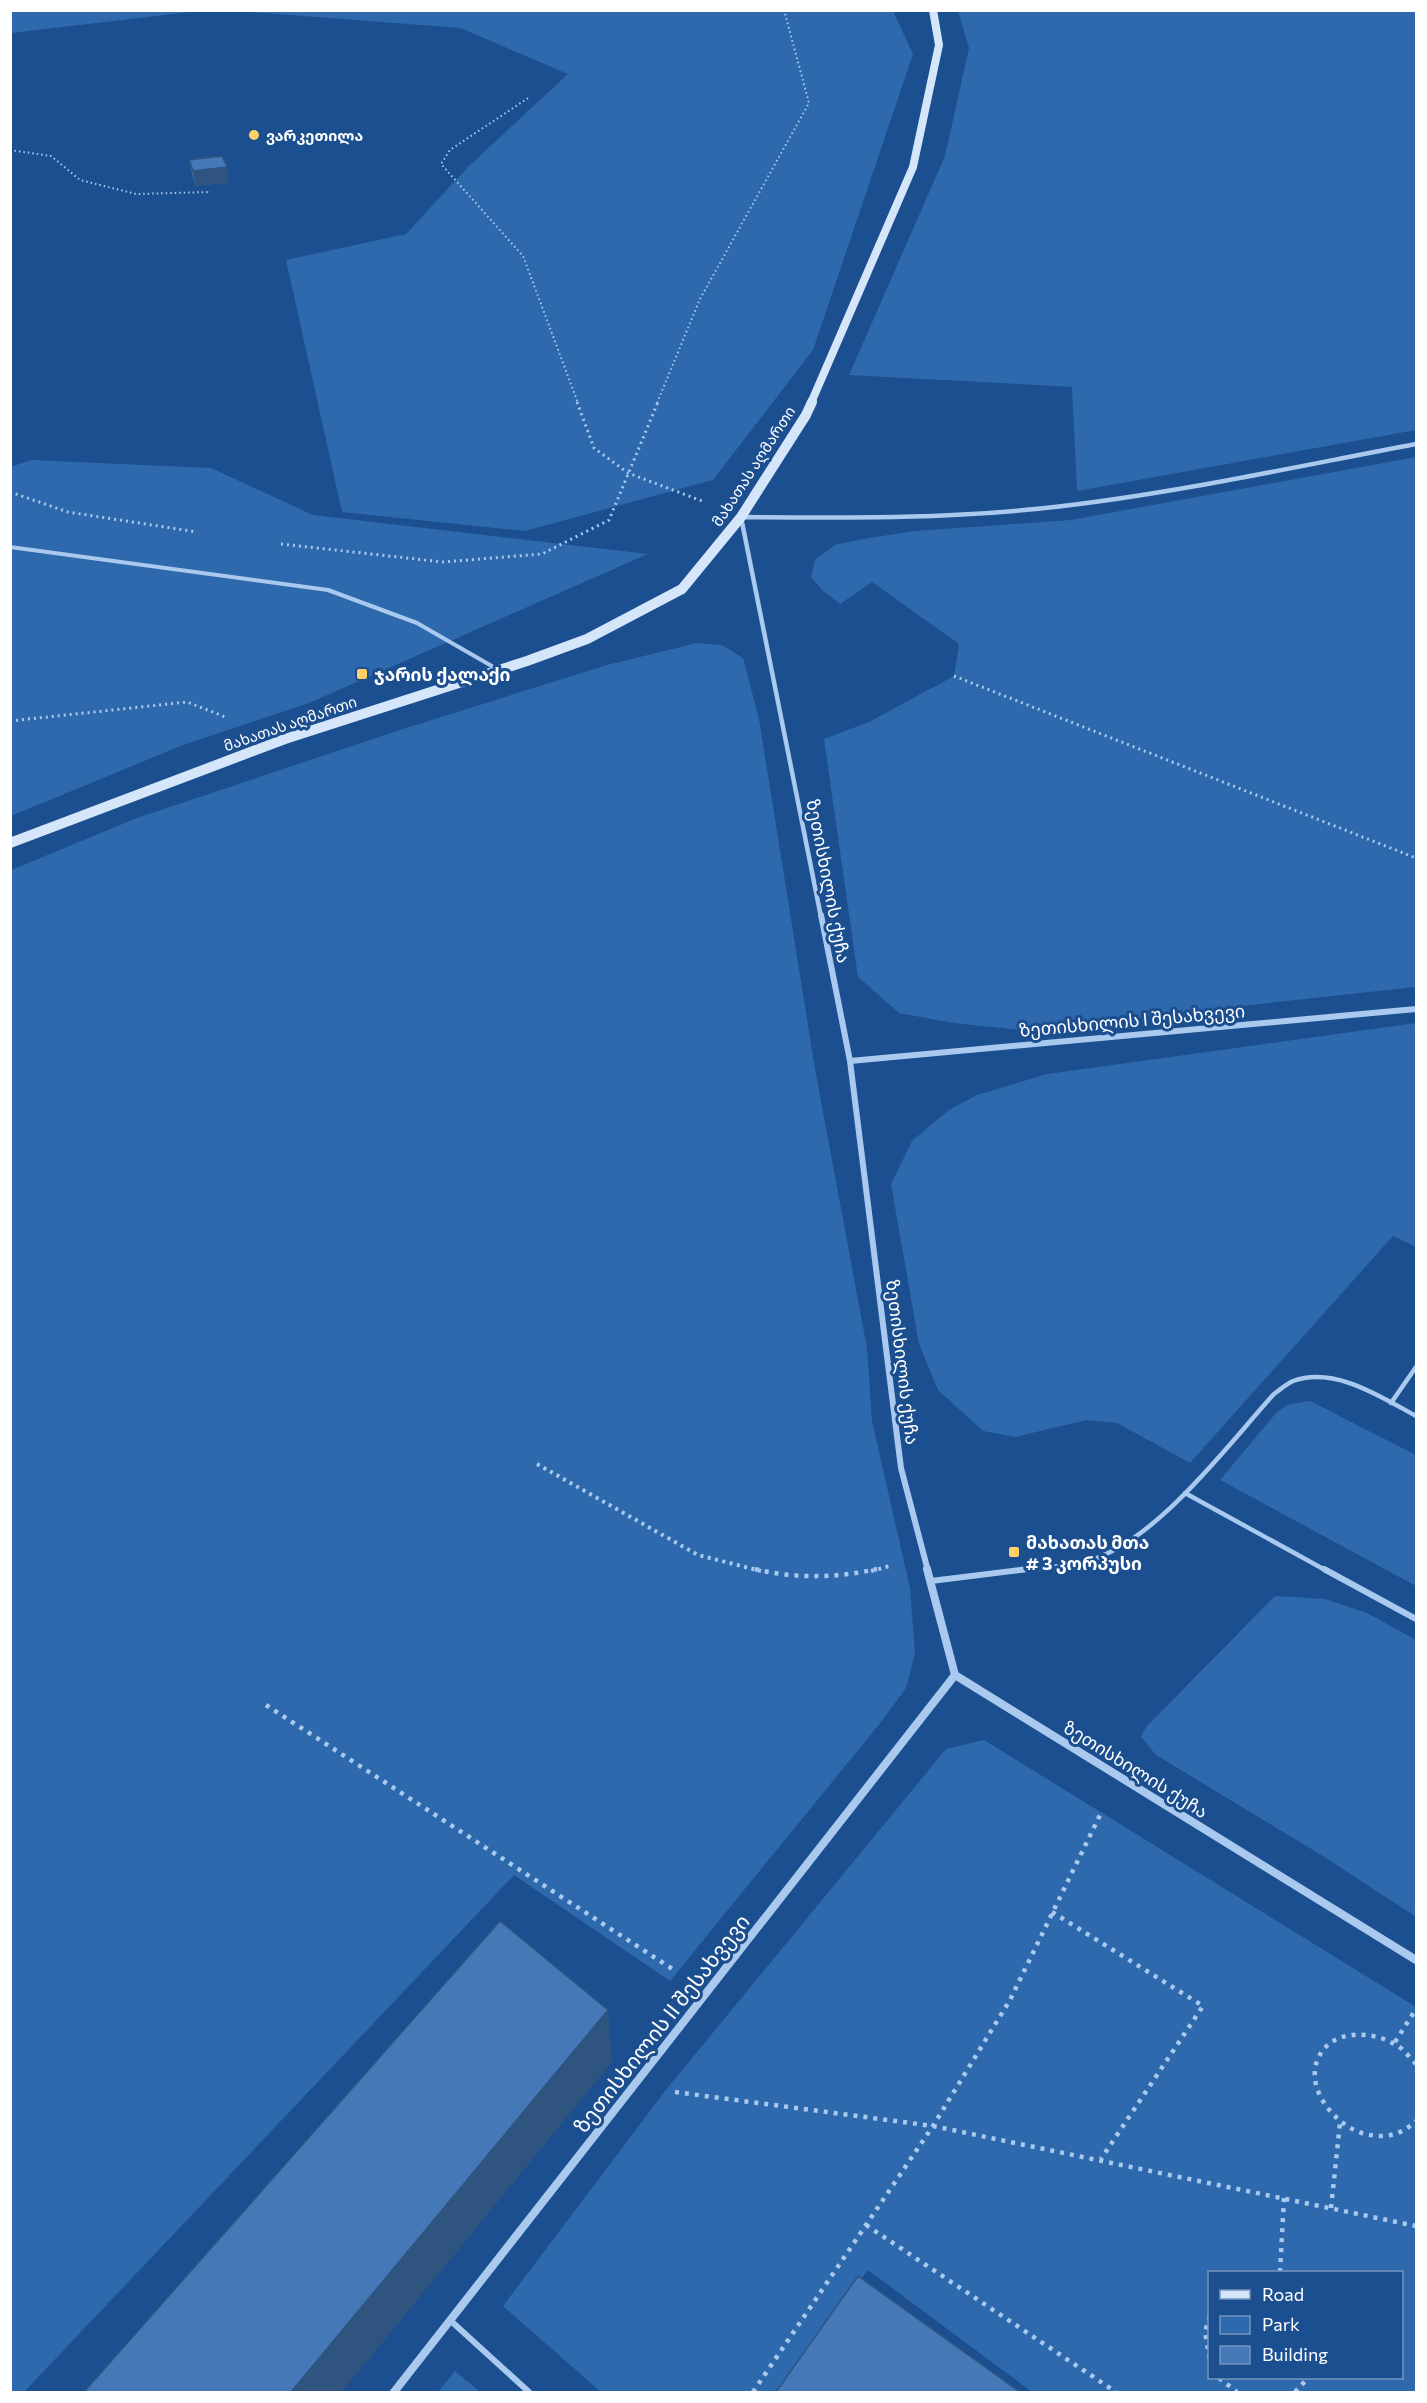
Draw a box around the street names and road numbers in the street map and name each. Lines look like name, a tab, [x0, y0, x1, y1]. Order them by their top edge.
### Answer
street label: მახათას აღმართი	[707, 403, 799, 530]
street label: მახათას აღმართი	[221, 692, 359, 755]
street label: ზეთისხილის ქუჩა	[801, 797, 856, 965]
street label: ზეთისხილის I შესახვევი	[1018, 999, 1246, 1042]
street label: ზეთისხილის ქუჩა	[881, 1278, 924, 1446]
street label: ზეთისხილის ქუჩა	[1059, 1716, 1212, 1823]
street label: ზეთისხილის II შესახვევი	[568, 1909, 756, 2138]

